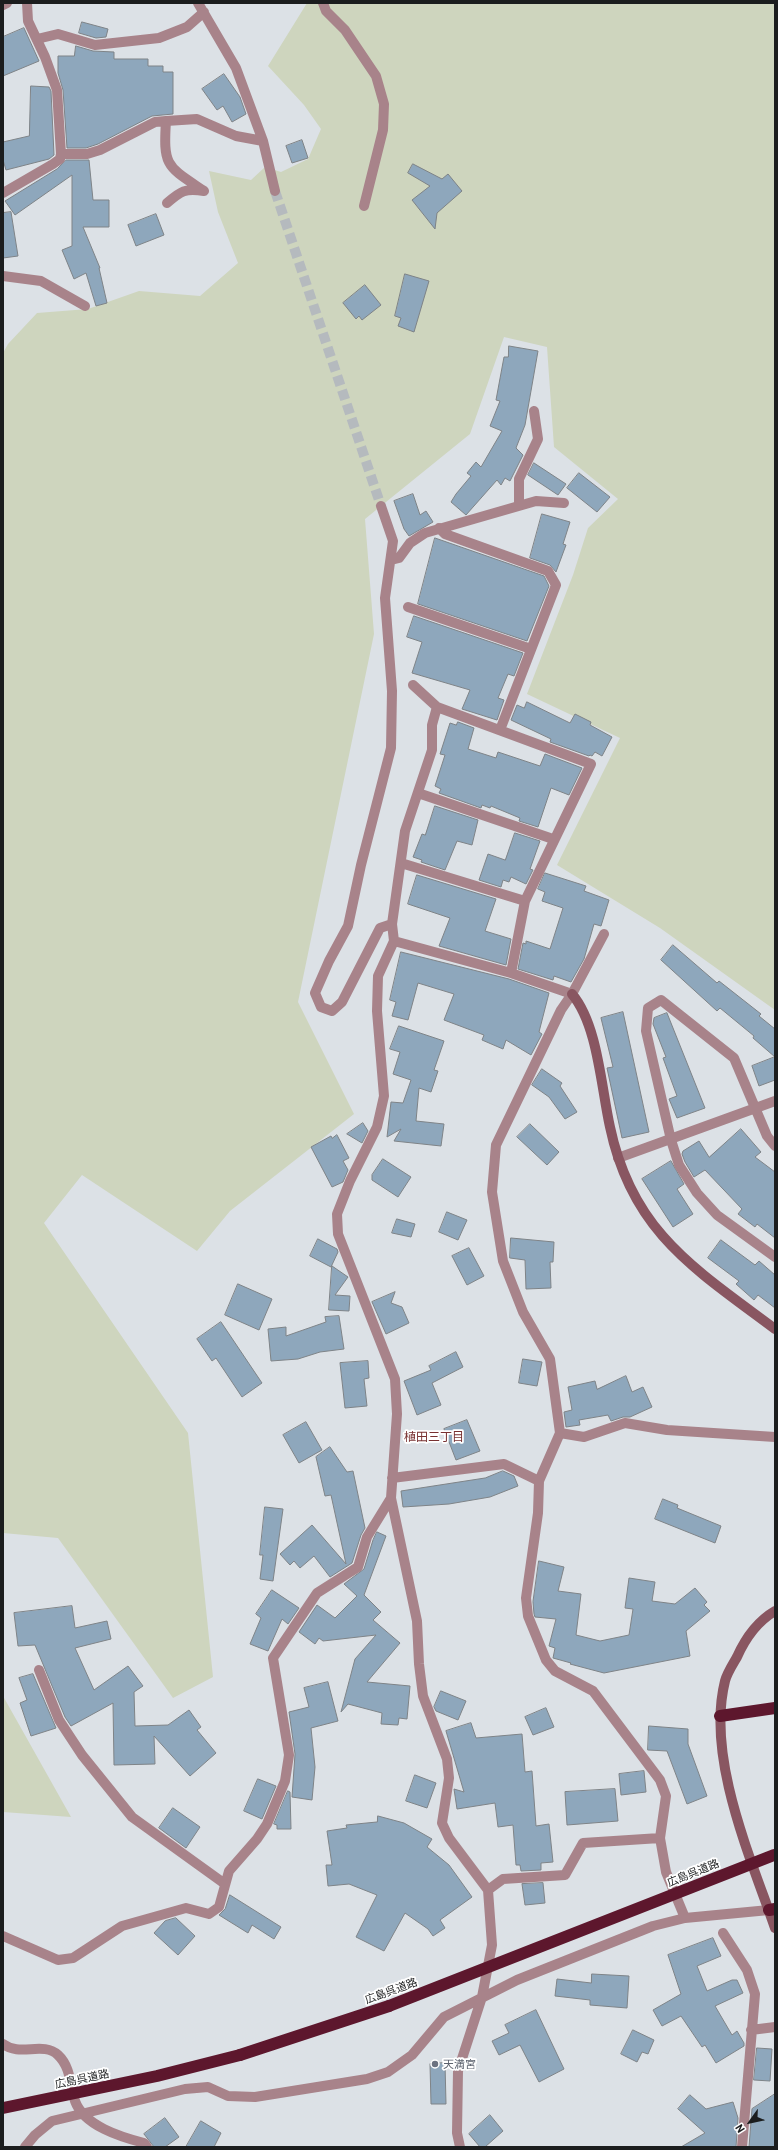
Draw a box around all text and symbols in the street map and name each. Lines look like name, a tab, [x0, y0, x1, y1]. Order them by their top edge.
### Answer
district label: 植田三丁目	[404, 1430, 464, 1444]
street label: 広島呉道路	[665, 1857, 721, 1889]
street label: 広島呉道路	[363, 1975, 419, 2007]
place label: 天満宮	[443, 2057, 476, 2071]
marker: 天満宮	[430, 2059, 440, 2069]
street label: 広島呉道路	[54, 2067, 110, 2091]
north arrow	[730, 2102, 770, 2142]
text: N	[732, 2122, 747, 2135]

